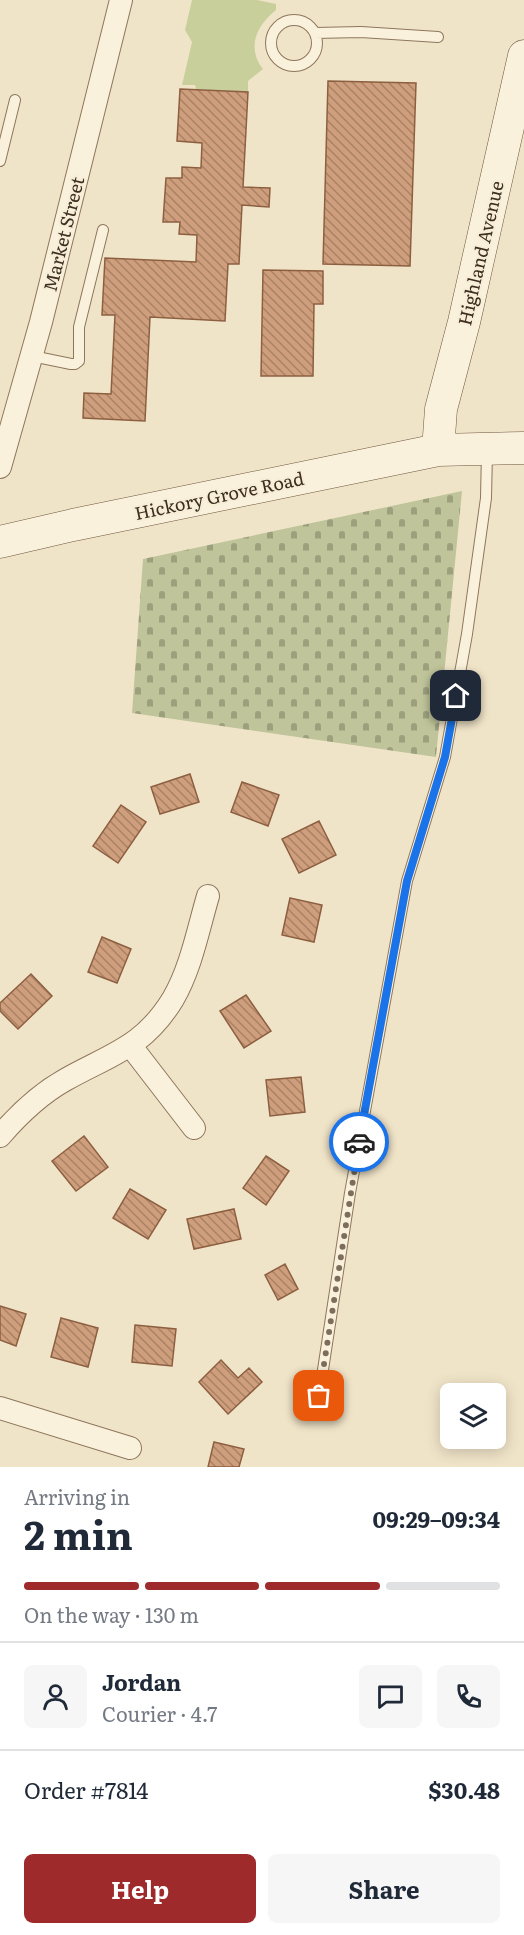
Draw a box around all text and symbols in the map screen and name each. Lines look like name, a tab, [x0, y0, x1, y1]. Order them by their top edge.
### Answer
street label: Market Street	[36, 173, 90, 294]
street label: Highland Avenue	[450, 178, 510, 328]
street label: Hickory Grove Road	[132, 464, 306, 526]
pin	[430, 670, 481, 721]
icon: home	[439, 679, 472, 712]
courier	[329, 1112, 389, 1172]
icon: car	[343, 1126, 376, 1159]
pin	[293, 1370, 344, 1421]
icon: bag	[302, 1379, 335, 1412]
map controls	[440, 1383, 506, 1449]
button: layers	[440, 1383, 506, 1449]
text: Arriving in	[24, 1481, 130, 1511]
text: 09:29–09:34	[372, 1502, 500, 1535]
text: 2 min	[24, 1504, 133, 1562]
text: On the way · 130 m	[24, 1599, 199, 1629]
button: person	[24, 1665, 87, 1728]
text: Jordan	[102, 1665, 181, 1698]
button: chat	[359, 1665, 422, 1728]
button: phone	[437, 1665, 500, 1728]
text: Courier · 4.7	[102, 1698, 217, 1728]
text: Order #7814	[24, 1773, 148, 1806]
text: $30.48	[428, 1773, 500, 1806]
button: Help	[24, 1854, 256, 1923]
button: Share	[268, 1854, 500, 1923]

